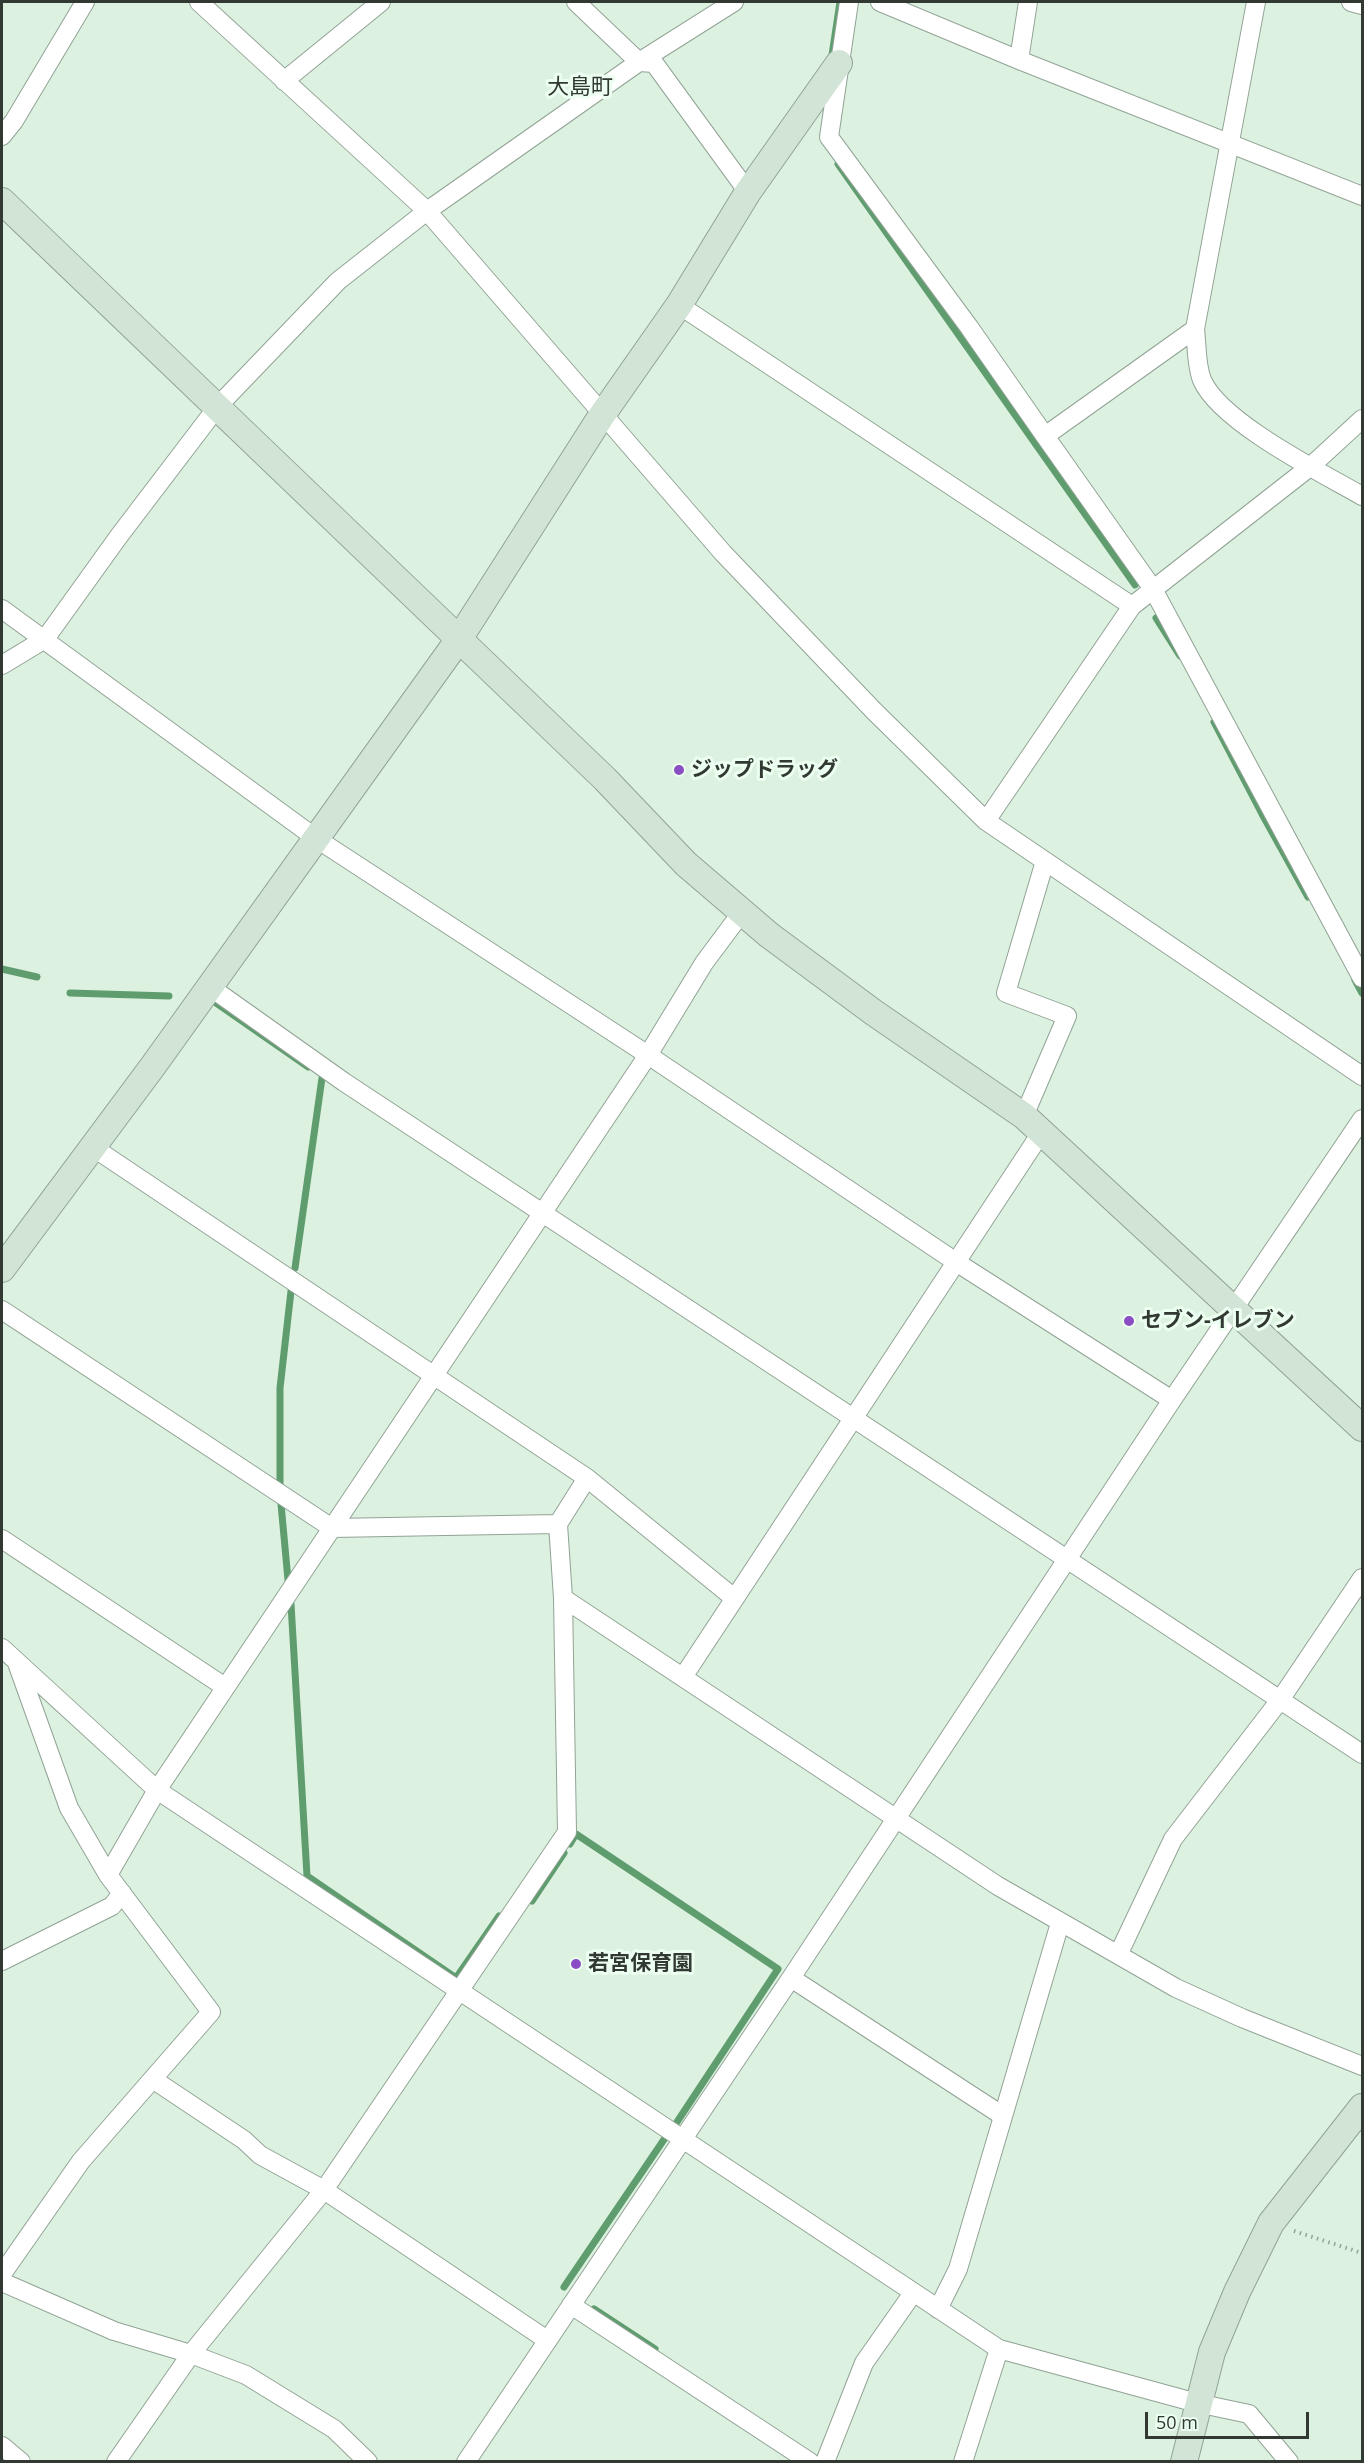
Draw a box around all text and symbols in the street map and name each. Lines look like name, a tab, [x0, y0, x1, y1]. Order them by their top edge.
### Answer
district label: 大島町	[547, 75, 613, 101]
place label: ジップドラッグ	[691, 757, 838, 783]
marker: ジップドラッグ	[672, 763, 686, 777]
place label: セブン-イレブン	[1141, 1308, 1295, 1334]
marker: セブン-イレブン	[1122, 1314, 1136, 1328]
place label: 若宮保育園	[588, 1951, 693, 1977]
marker: 若宮保育園	[569, 1957, 583, 1971]
scale bar	[1148, 2400, 1312, 2438]
text: 50 m	[1156, 2410, 1198, 2434]

